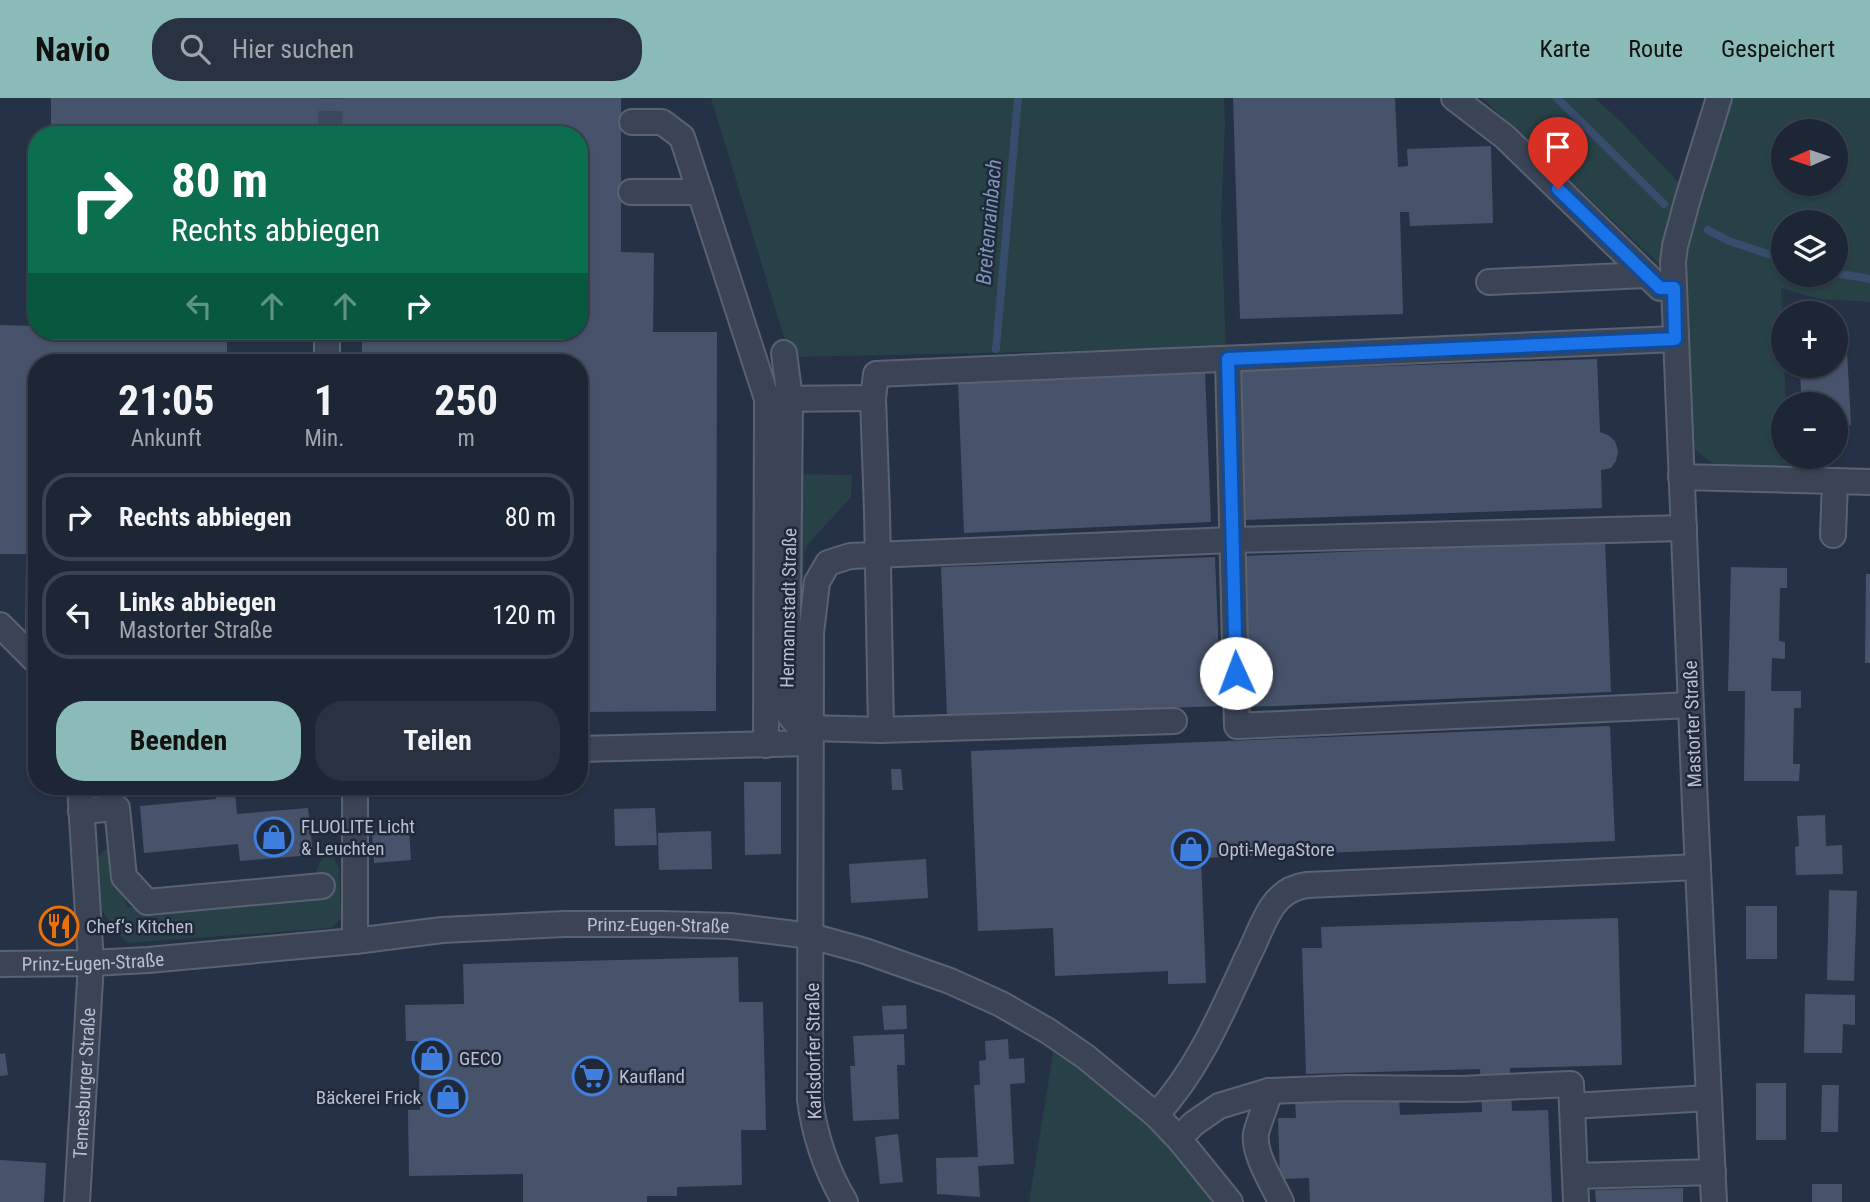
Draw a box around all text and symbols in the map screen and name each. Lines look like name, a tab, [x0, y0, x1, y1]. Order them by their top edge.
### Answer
search box	[152, 18, 642, 81]
text: Navio	[35, 30, 110, 69]
icon: search	[176, 30, 214, 68]
text: Hier suchen	[232, 34, 354, 64]
text: Karte	[1540, 35, 1590, 63]
text: Route	[1628, 35, 1683, 63]
text: Gespeichert	[1721, 35, 1835, 63]
pin	[1528, 117, 1588, 189]
north arrow	[1771, 119, 1848, 196]
map controls	[1771, 119, 1848, 469]
icon: arrive	[1539, 128, 1577, 166]
text: 80 m	[171, 152, 268, 209]
icon: right	[56, 154, 147, 245]
water label: Breitenrainbach	[972, 158, 1006, 286]
button: layers	[1771, 210, 1848, 287]
text: Rechts abbiegen	[171, 211, 380, 249]
icon: left	[180, 287, 218, 325]
icon: ahead	[253, 287, 291, 325]
icon: ahead	[326, 287, 364, 325]
icon: right	[399, 287, 437, 325]
button: +	[1771, 301, 1848, 378]
text: 21:05	[118, 376, 214, 425]
text: 1	[314, 376, 335, 425]
text: 250	[434, 376, 498, 425]
button: −	[1771, 392, 1848, 469]
text: Ankunft	[131, 425, 202, 452]
text: Min.	[304, 425, 344, 452]
text: m	[457, 425, 475, 452]
icon: right	[60, 498, 98, 536]
text: Rechts abbiegen	[119, 502, 292, 532]
text: 80 m	[505, 502, 556, 532]
street label: Hermannstadt Straße	[776, 528, 801, 688]
text: Links abbiegen	[119, 587, 276, 617]
icon: left	[60, 596, 98, 634]
text: 120 m	[492, 600, 556, 630]
text: Mastorter Straße	[119, 617, 273, 644]
position arrow	[1199, 636, 1273, 710]
street label: Mastorter Straße	[1679, 660, 1706, 788]
button: Beenden	[56, 701, 301, 781]
button: Teilen	[315, 701, 560, 781]
place label: FLUOLITE Licht & Leuchten	[301, 815, 415, 860]
shop icon: FLUOLITE Licht & Leuchten	[253, 816, 295, 858]
shop icon: Opti-MegaStore	[1170, 828, 1212, 870]
place label: Opti-MegaStore	[1218, 838, 1335, 861]
restaurant icon: Chef‘s Kitchen	[38, 905, 80, 947]
street label: Prinz-Eugen-Straße	[587, 913, 730, 938]
place label: Chef‘s Kitchen	[86, 915, 193, 938]
street label: Prinz-Eugen-Straße	[22, 948, 165, 976]
street label: Karlsdorfer Straße	[801, 982, 826, 1120]
street label: Temesburger Straße	[69, 1007, 100, 1159]
shop icon: GECO	[411, 1037, 453, 1079]
place label: GECO	[459, 1047, 502, 1070]
supermarket icon: Kaufland	[571, 1055, 613, 1097]
place label: Kaufland	[619, 1065, 685, 1088]
shop icon: Bäckerei Frick	[427, 1076, 469, 1118]
place label: Bäckerei Frick	[316, 1086, 421, 1109]

